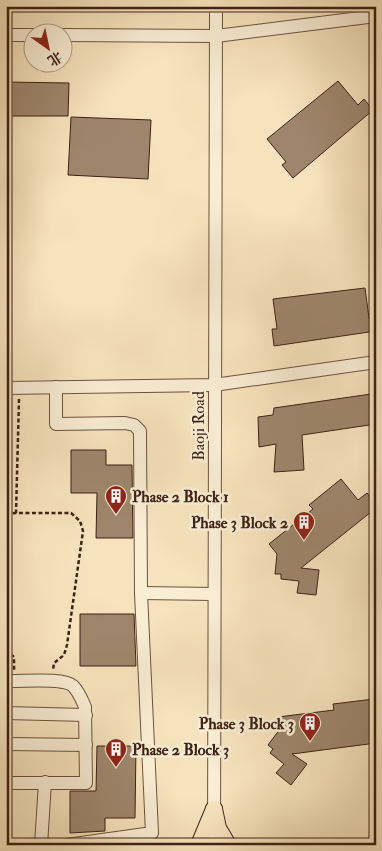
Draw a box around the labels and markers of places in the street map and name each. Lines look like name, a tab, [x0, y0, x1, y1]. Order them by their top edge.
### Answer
building icon: Phase 2 Block 1	[104, 484, 128, 515]
place label: Phase 2 Block 1	[132, 487, 229, 507]
building icon: Phase 3 Block 2	[292, 510, 316, 541]
place label: Phase 3 Block 2	[191, 513, 288, 533]
building icon: Phase 3 Block 3	[298, 711, 322, 742]
place label: Phase 3 Block 3	[199, 714, 294, 734]
building icon: Phase 2 Block 3	[104, 737, 128, 768]
place label: Phase 2 Block 3	[132, 740, 229, 760]

